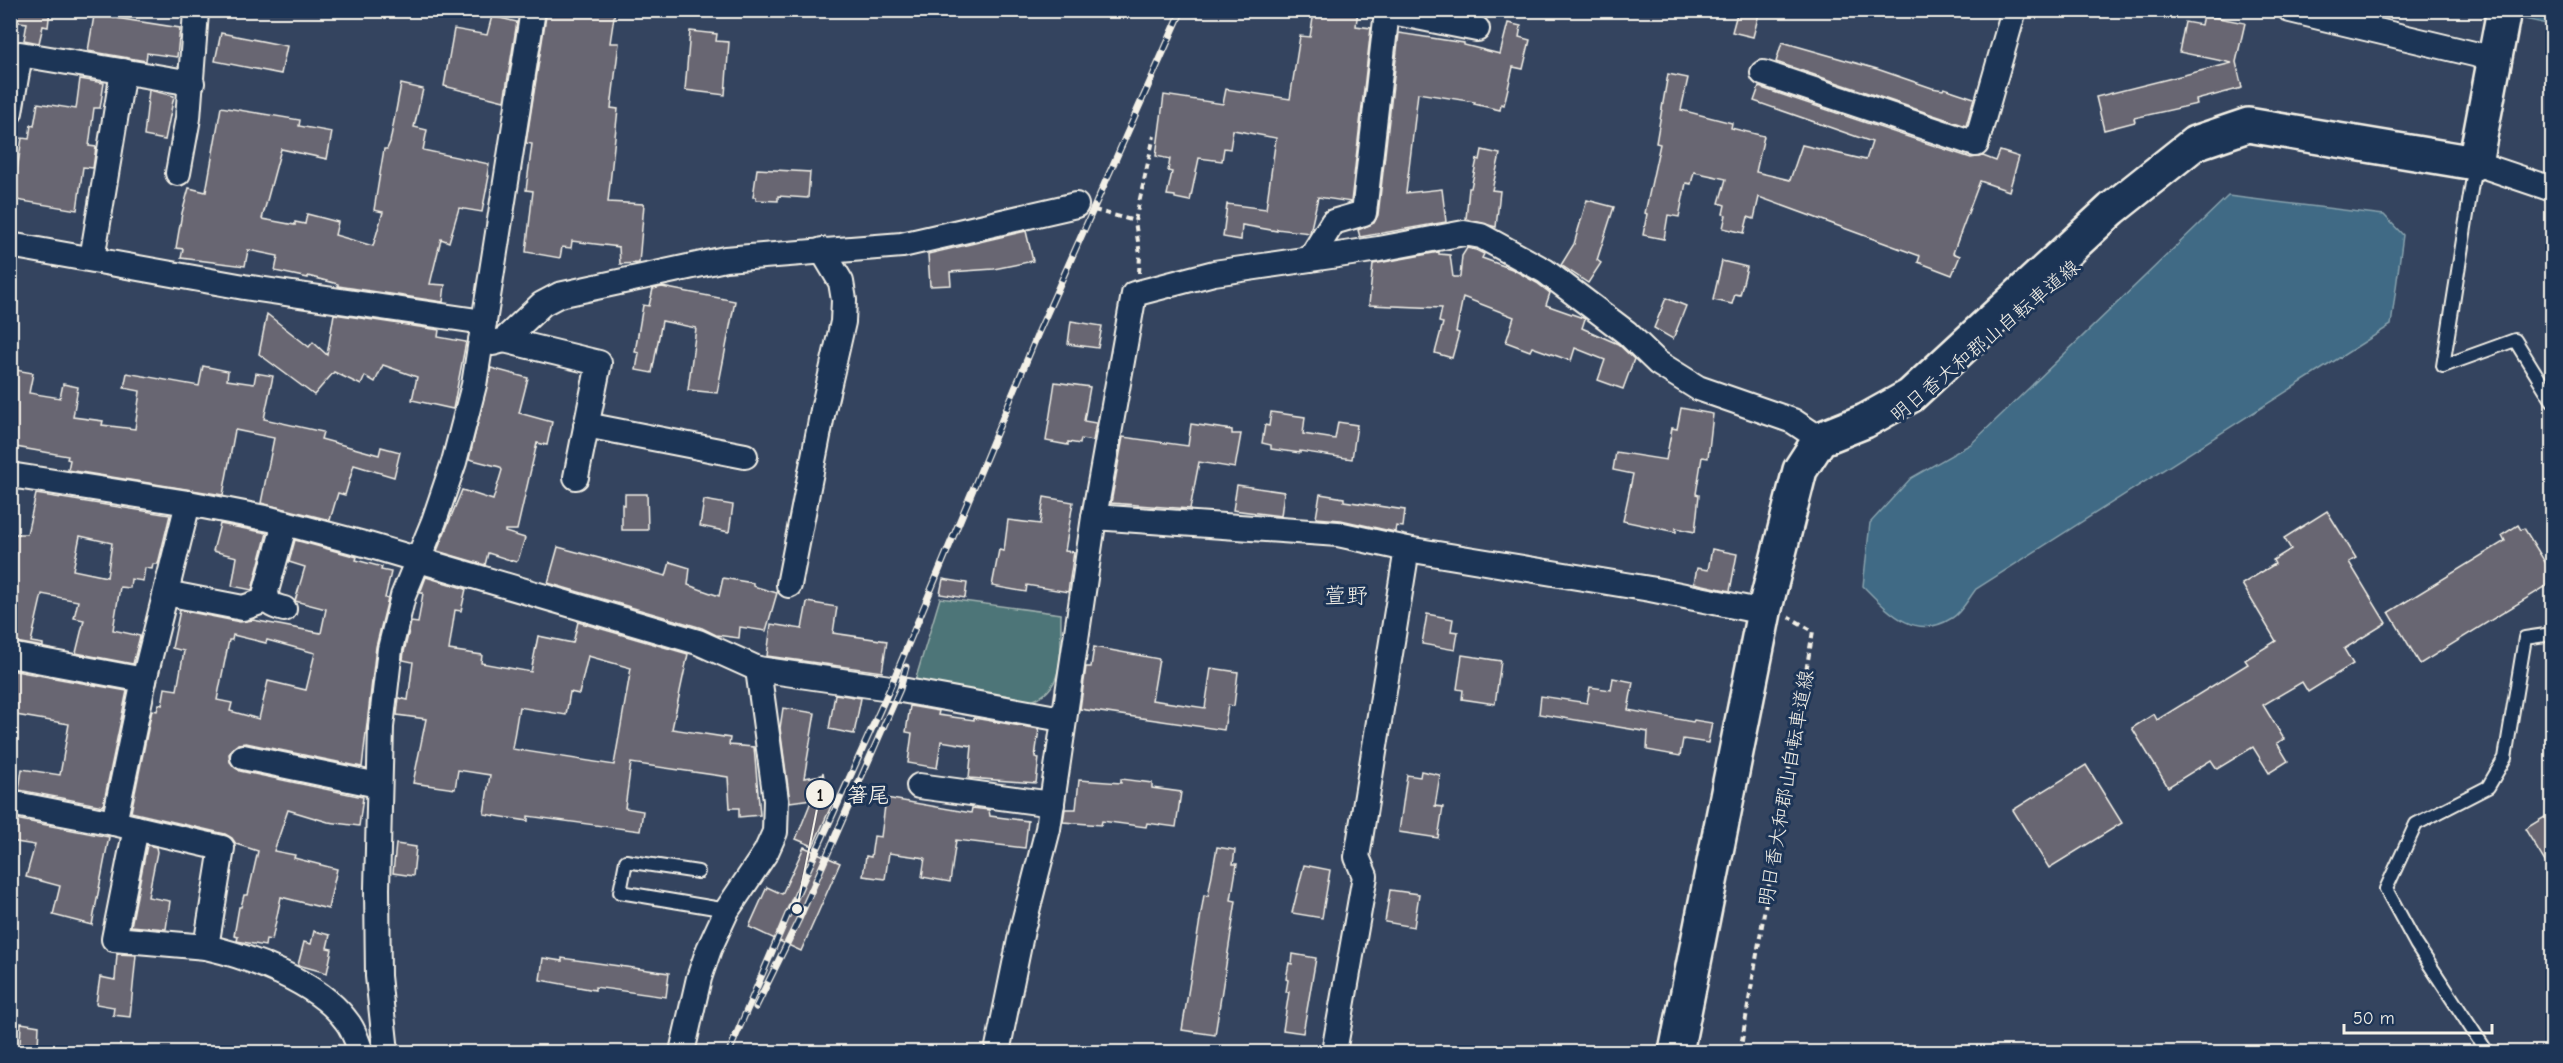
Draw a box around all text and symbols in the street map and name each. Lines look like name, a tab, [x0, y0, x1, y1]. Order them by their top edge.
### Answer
street label: 明日香大和郡山自転車道線	[1886, 255, 2084, 427]
district label: 萱野	[1324, 583, 1368, 609]
street label: 明日香大和郡山自転車道線	[1754, 668, 1818, 908]
callout: 箸尾	[805, 775, 901, 814]
text: 箸尾	[847, 783, 889, 807]
text: 1	[816, 785, 824, 806]
scale bar	[2344, 997, 2492, 1035]
text: 50 m	[2353, 1008, 2395, 1029]

